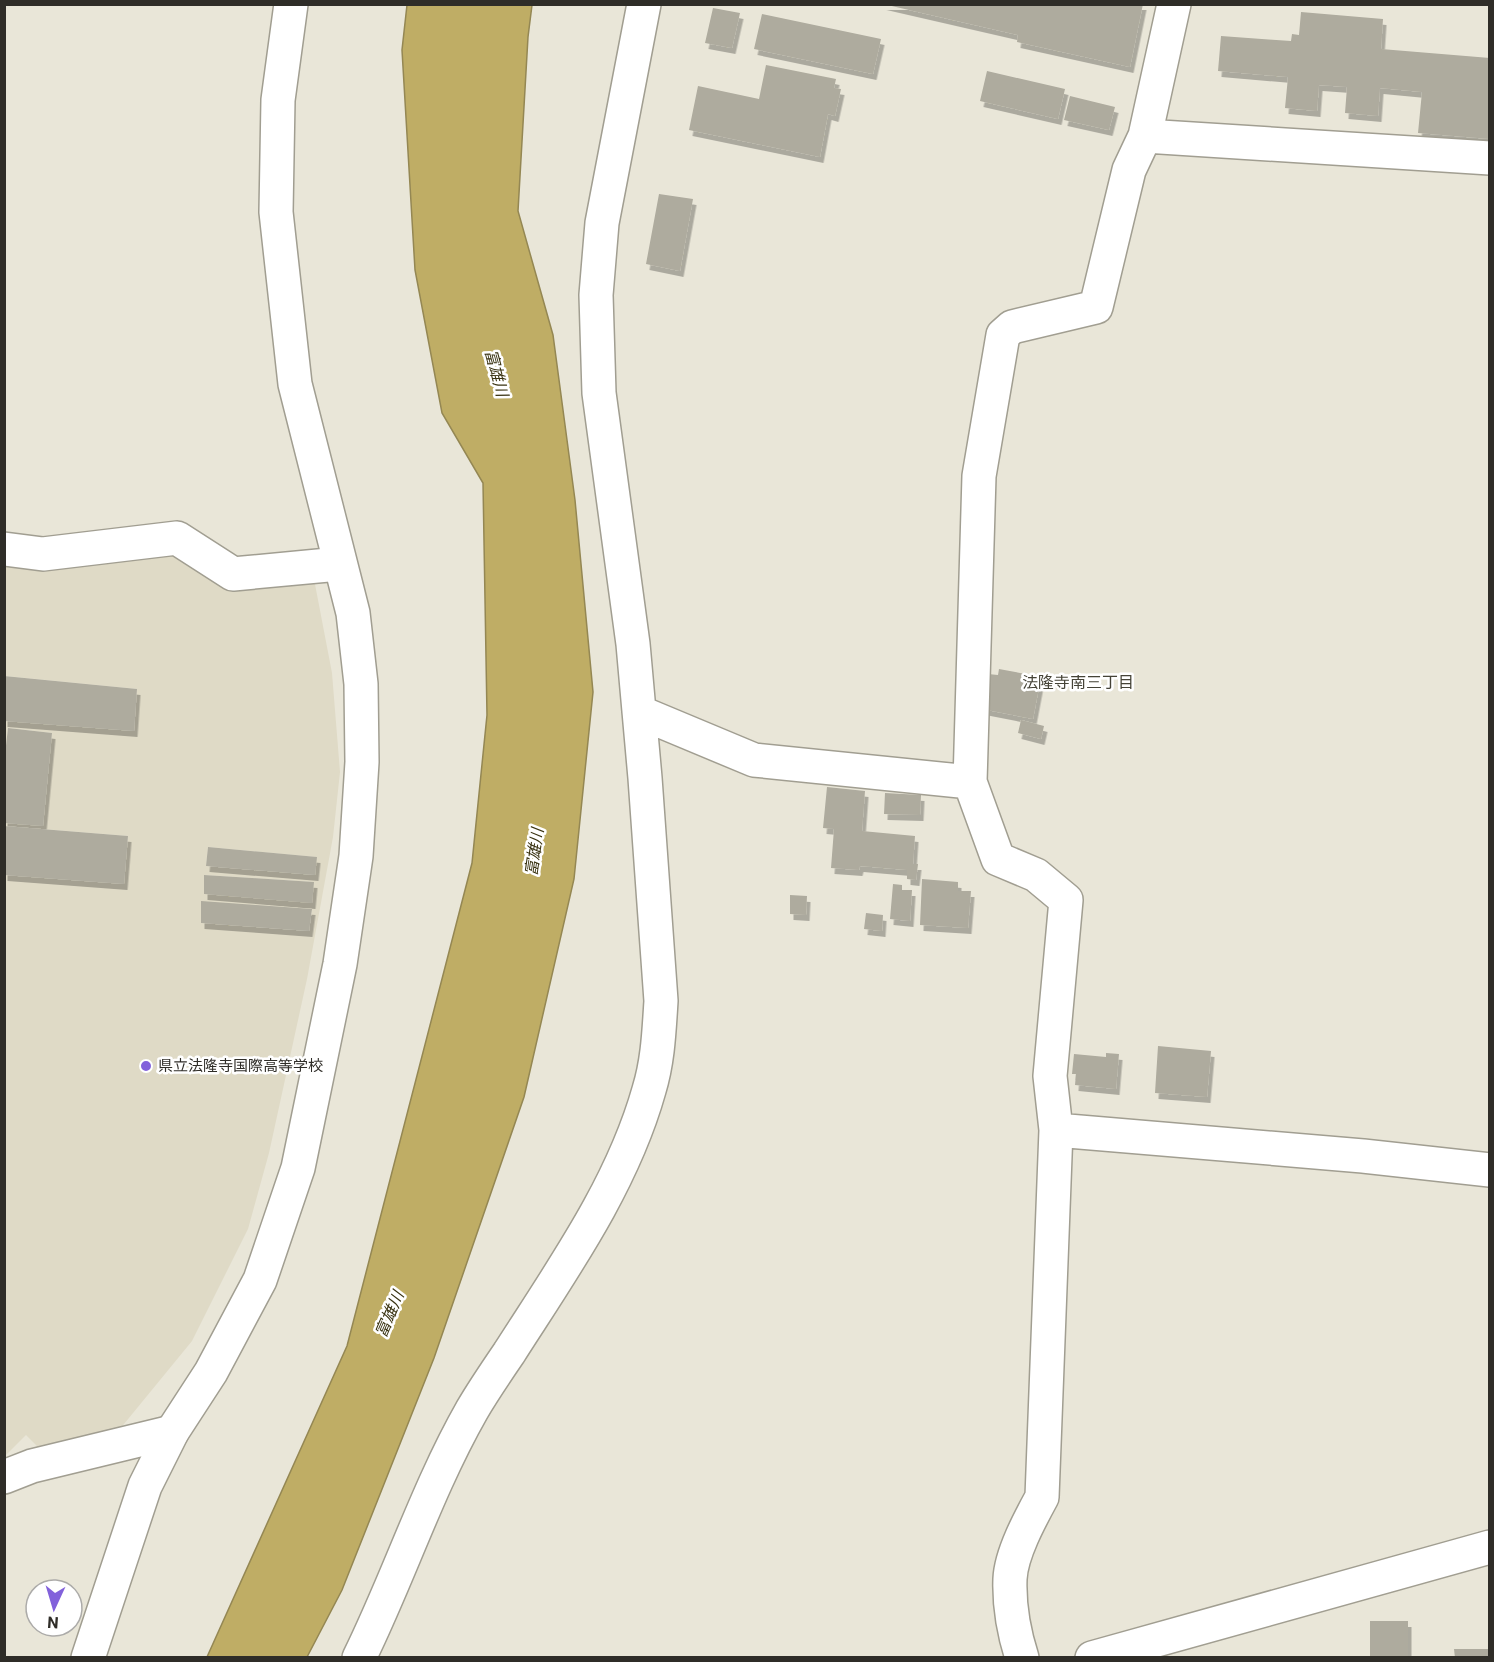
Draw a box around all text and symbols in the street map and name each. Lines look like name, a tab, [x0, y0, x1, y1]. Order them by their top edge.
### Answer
water label: 富雄川	[481, 347, 512, 401]
district label: 法隆寺南三丁目	[1022, 673, 1134, 692]
water label: 富雄川	[522, 825, 548, 877]
place label: 県立法隆寺国際高等学校	[158, 1057, 323, 1075]
marker: 県立法隆寺国際高等学校	[139, 1059, 153, 1073]
water label: 富雄川	[371, 1287, 408, 1340]
north arrow	[24, 1578, 84, 1638]
text: N	[47, 1613, 59, 1632]

